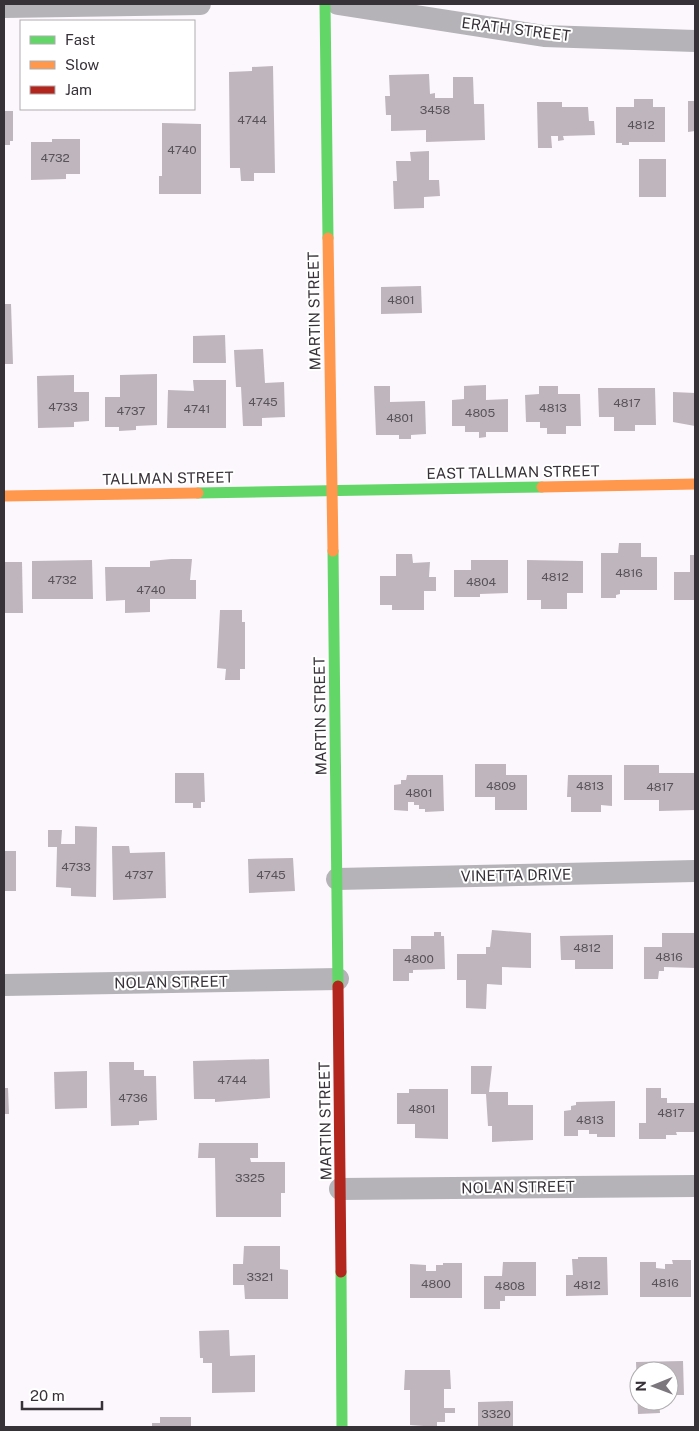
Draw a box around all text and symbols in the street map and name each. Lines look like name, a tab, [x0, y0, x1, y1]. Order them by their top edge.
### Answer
street label: ERATH STREET	[461, 14, 572, 44]
legend	[20, 20, 195, 110]
text: Fast	[65, 31, 95, 48]
text: Slow	[65, 56, 100, 73]
text: Jam	[65, 81, 92, 98]
house number: 3458	[420, 103, 450, 117]
house number: 4744	[237, 113, 267, 127]
house number: 4812	[627, 118, 655, 132]
house number: 4740	[167, 143, 197, 157]
house number: 4732	[40, 151, 70, 165]
street label: MARTIN STREET	[304, 251, 324, 371]
house number: 4801	[387, 293, 415, 307]
house number: 4745	[248, 395, 278, 409]
house number: 4817	[613, 396, 641, 410]
house number: 4733	[48, 400, 78, 414]
house number: 4813	[539, 401, 567, 415]
house number: 4741	[184, 402, 210, 416]
house number: 4737	[116, 404, 146, 418]
house number: 4805	[465, 406, 495, 420]
house number: 4801	[386, 411, 414, 425]
street label: EAST TALLMAN STREET	[426, 462, 600, 482]
street label: TALLMAN STREET	[102, 468, 234, 488]
house number: 4816	[615, 566, 643, 580]
house number: 4812	[541, 570, 569, 584]
house number: 4732	[47, 573, 77, 587]
house number: 4804	[466, 575, 497, 589]
house number: 4740	[136, 583, 166, 597]
street label: MARTIN STREET	[310, 656, 330, 776]
house number: 4809	[486, 779, 516, 793]
house number: 4813	[576, 779, 604, 793]
house number: 4817	[646, 780, 674, 794]
house number: 4801	[405, 786, 433, 800]
house number: 4733	[61, 860, 91, 874]
street label: VINETTA DRIVE	[461, 866, 571, 884]
house number: 4737	[124, 868, 154, 882]
house number: 4745	[256, 868, 286, 882]
house number: 4812	[573, 941, 601, 955]
house number: 4816	[655, 950, 683, 964]
house number: 4800	[404, 952, 434, 966]
street label: NOLAN STREET	[114, 973, 228, 991]
street label: MARTIN STREET	[315, 1061, 335, 1181]
house number: 4744	[217, 1073, 247, 1087]
house number: 4736	[118, 1091, 148, 1105]
house number: 4801	[408, 1102, 436, 1116]
house number: 4817	[657, 1106, 685, 1120]
house number: 4813	[576, 1113, 604, 1127]
house number: 3325	[235, 1171, 265, 1185]
street label: NOLAN STREET	[461, 1178, 575, 1196]
house number: 3321	[246, 1270, 274, 1284]
house number: 4816	[651, 1276, 679, 1290]
house number: 4800	[421, 1277, 451, 1291]
house number: 4812	[573, 1278, 601, 1292]
house number: 4808	[495, 1279, 525, 1293]
north arrow	[629, 1361, 679, 1411]
scale bar	[22, 1378, 102, 1410]
text: N	[633, 1381, 649, 1392]
text: 20 m	[30, 1387, 65, 1404]
house number: 3320	[481, 1407, 511, 1421]

